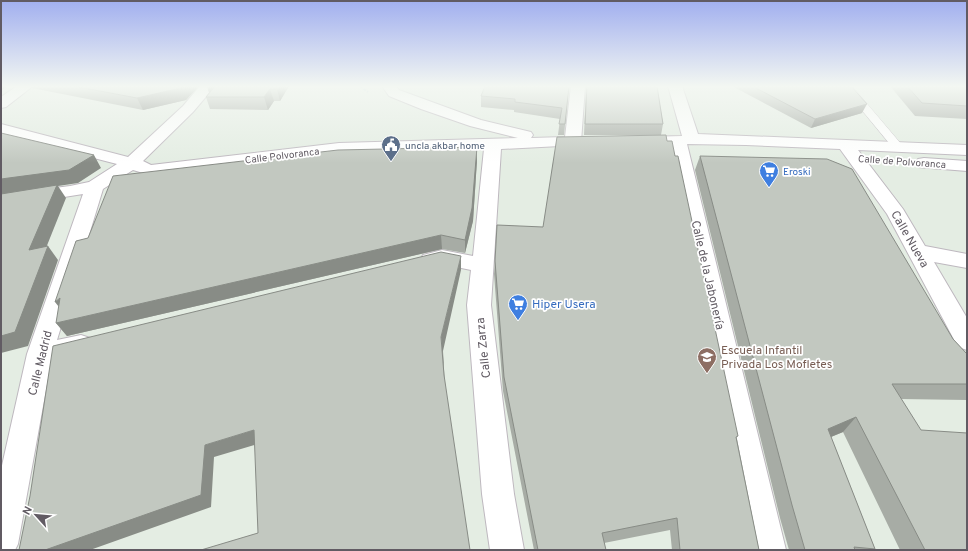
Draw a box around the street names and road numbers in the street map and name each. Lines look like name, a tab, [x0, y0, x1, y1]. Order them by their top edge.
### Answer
street label: Calle Polvoranca	[244, 145, 320, 168]
street label: Calle de Polvoranca	[857, 153, 946, 172]
street label: Calle Nueva	[886, 208, 932, 271]
street label: Calle de la Jabonería	[687, 219, 727, 332]
street label: Calle Zarza	[473, 317, 495, 379]
street label: Calle Madrid	[25, 329, 57, 397]

